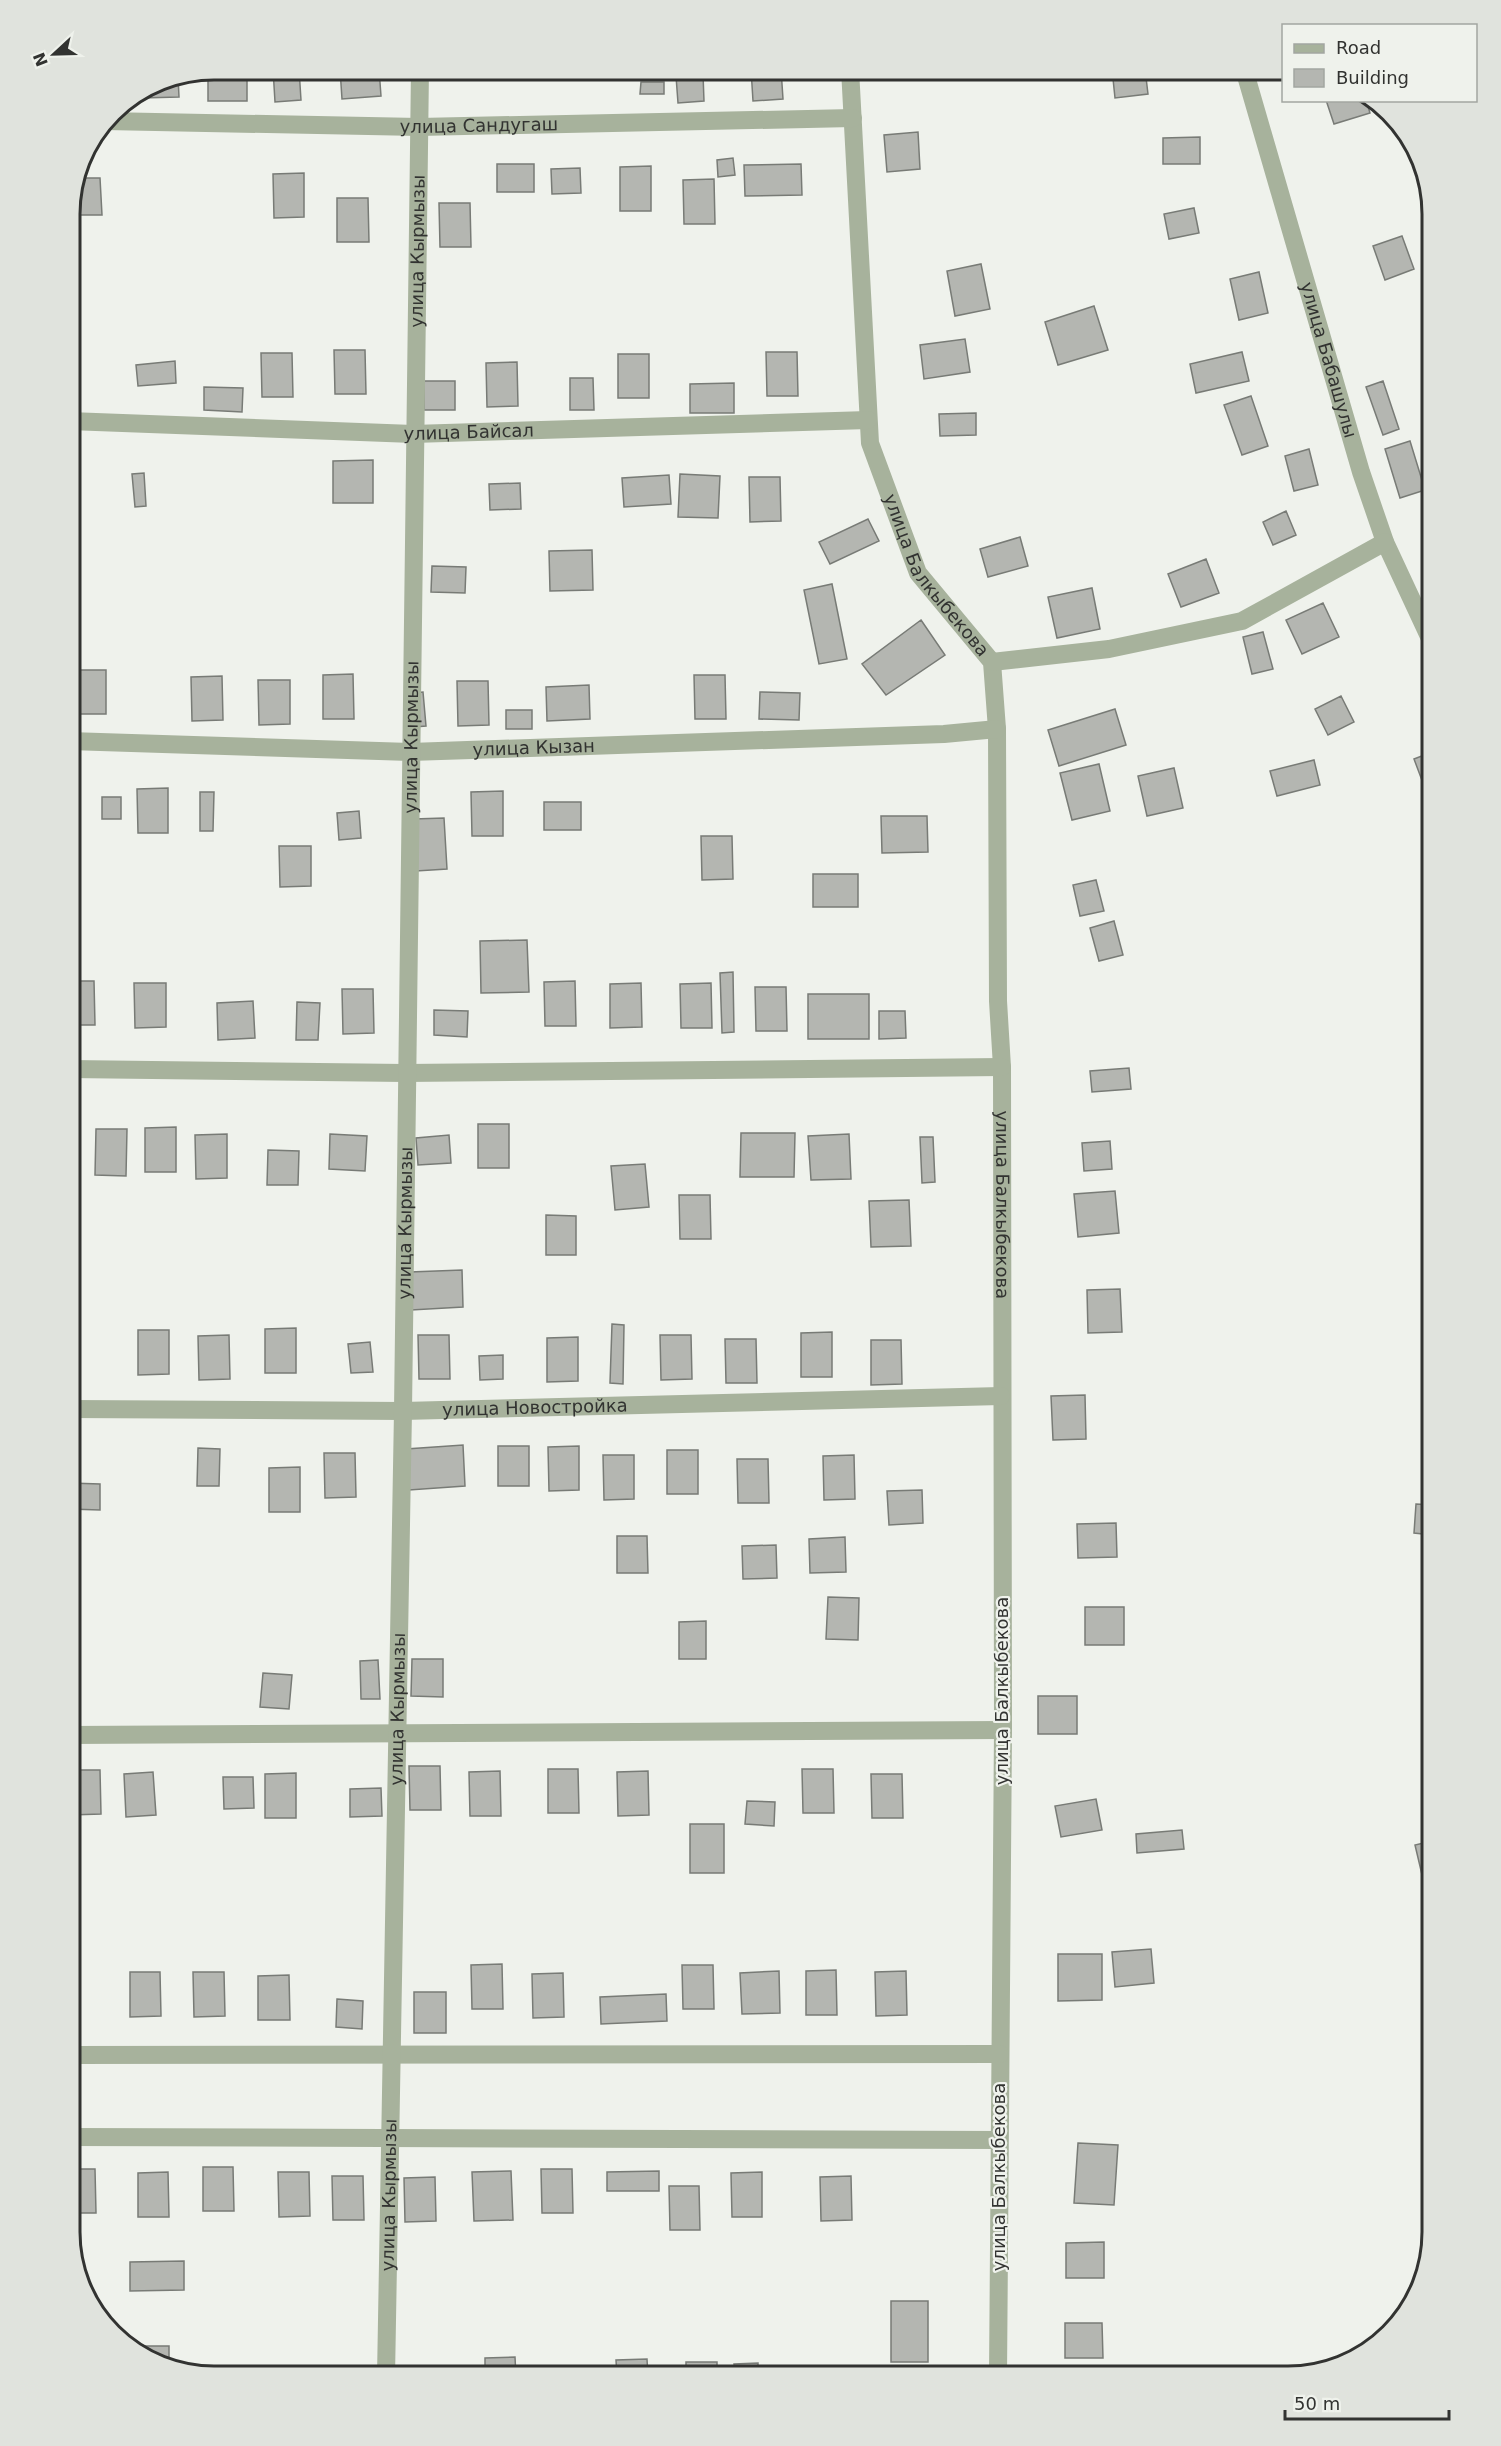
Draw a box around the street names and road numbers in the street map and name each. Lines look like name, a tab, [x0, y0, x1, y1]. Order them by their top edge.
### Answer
street label: улица Сандугаш	[400, 113, 558, 137]
street label: улица Кырмызы	[406, 175, 429, 328]
street label: улица Бабашулы	[1296, 279, 1362, 440]
street label: улица Байсал	[403, 419, 534, 444]
street label: улица Балкыбекова	[880, 491, 994, 660]
street label: улица Кырмызы	[400, 661, 423, 814]
street label: улица Кызан	[472, 735, 595, 760]
street label: улица Балкыбекова	[992, 1111, 1013, 1299]
street label: улица Кырмызы	[393, 1147, 416, 1300]
street label: улица Новостройка	[442, 1394, 628, 1420]
street label: улица Балкыбекова	[991, 1597, 1012, 1785]
street label: улица Кырмызы	[385, 1632, 409, 1786]
street label: улица Балкыбекова	[988, 2083, 1009, 2271]
street label: улица Кырмызы	[377, 2118, 401, 2272]

